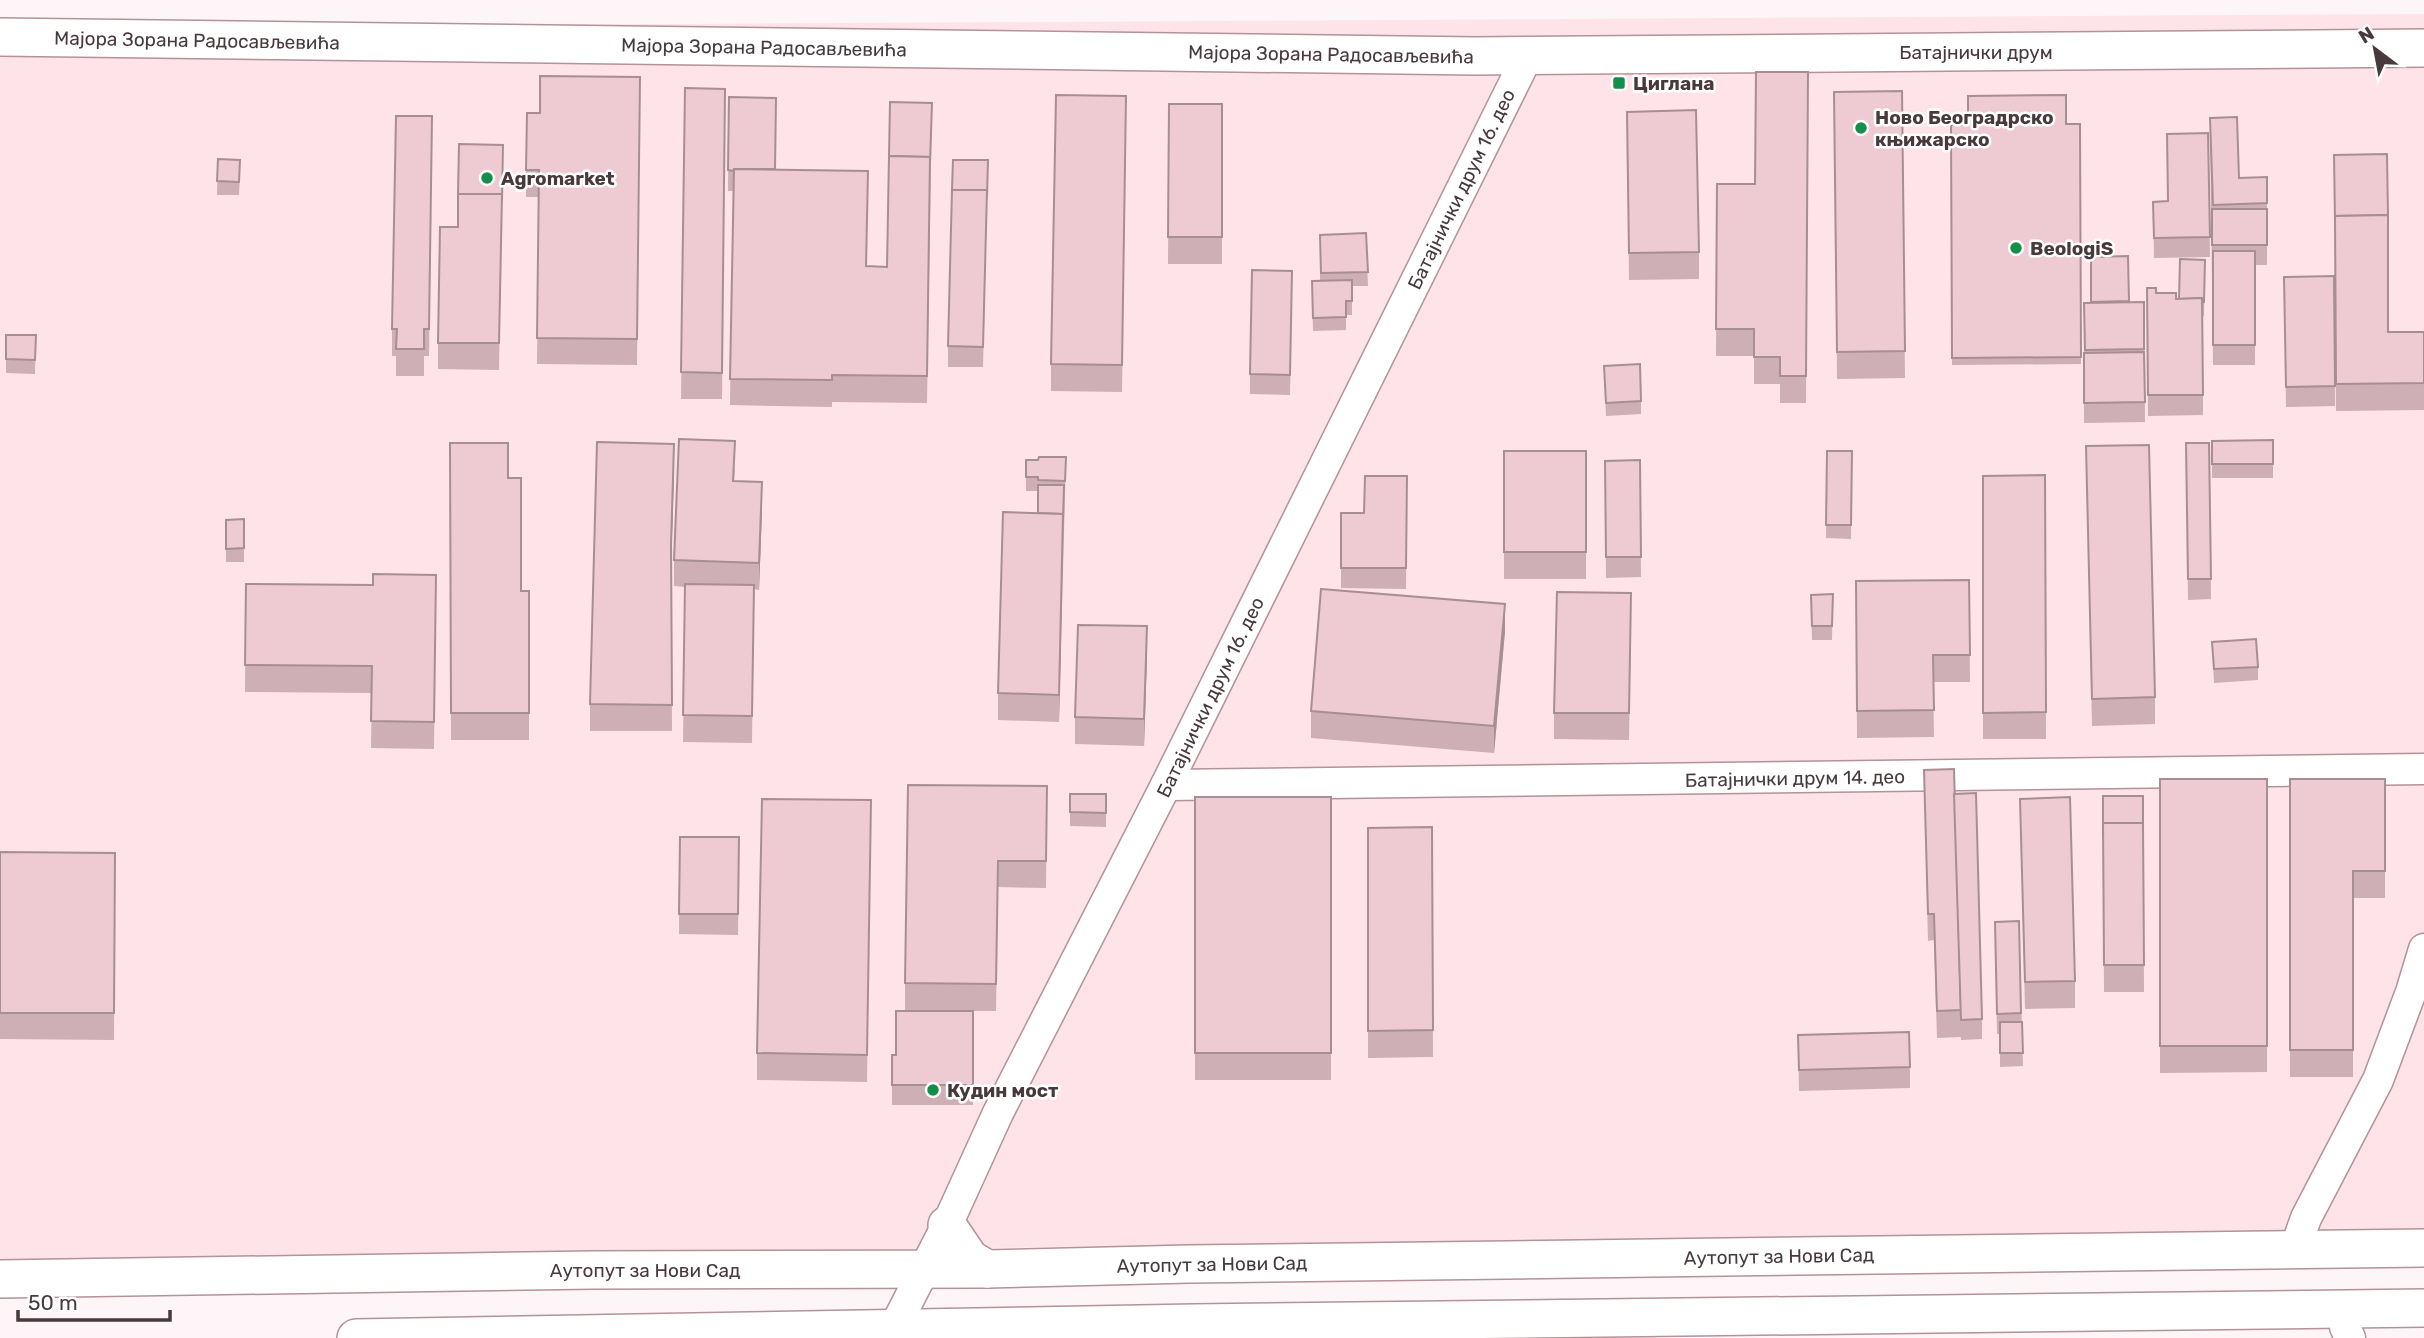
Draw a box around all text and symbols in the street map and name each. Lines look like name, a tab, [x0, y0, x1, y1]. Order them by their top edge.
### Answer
north arrow	[2340, 14, 2410, 84]
text: N	[2354, 22, 2378, 48]
street label: Мајора Зорана Радосављевића	[54, 27, 340, 54]
street label: Мајора Зорана Радосављевића	[621, 34, 907, 61]
street label: Мајора Зорана Радосављевића	[1188, 41, 1474, 68]
street label: Батајнички друм	[1899, 41, 2053, 64]
place label: Циглана	[1633, 72, 1715, 95]
marker: Циглана	[1611, 75, 1627, 91]
street label: Батајнички друм 16. део	[1403, 85, 1520, 293]
place label: Ново Београдрско књижарско	[1875, 106, 2054, 151]
marker: Ново Београдрско књижарско	[1853, 120, 1869, 136]
place label: Agromarket	[501, 167, 615, 190]
marker: Agromarket	[479, 170, 495, 186]
place label: BeologiS	[2030, 237, 2114, 260]
marker: BeologiS	[2008, 240, 2024, 256]
street label: Батајнички друм 16. део	[1152, 593, 1269, 801]
street label: Батајнички друм 14. део	[1685, 765, 1905, 792]
place label: Кудин мост	[947, 1079, 1059, 1102]
marker: Кудин мост	[925, 1082, 941, 1098]
street label: Аутопут за Нови Сад	[1684, 1243, 1874, 1270]
street label: Аутопут за Нови Сад	[1117, 1251, 1307, 1278]
street label: Аутопут за Нови Сад	[550, 1259, 740, 1282]
scale bar	[18, 1278, 170, 1322]
text: 50 m	[28, 1290, 78, 1315]

